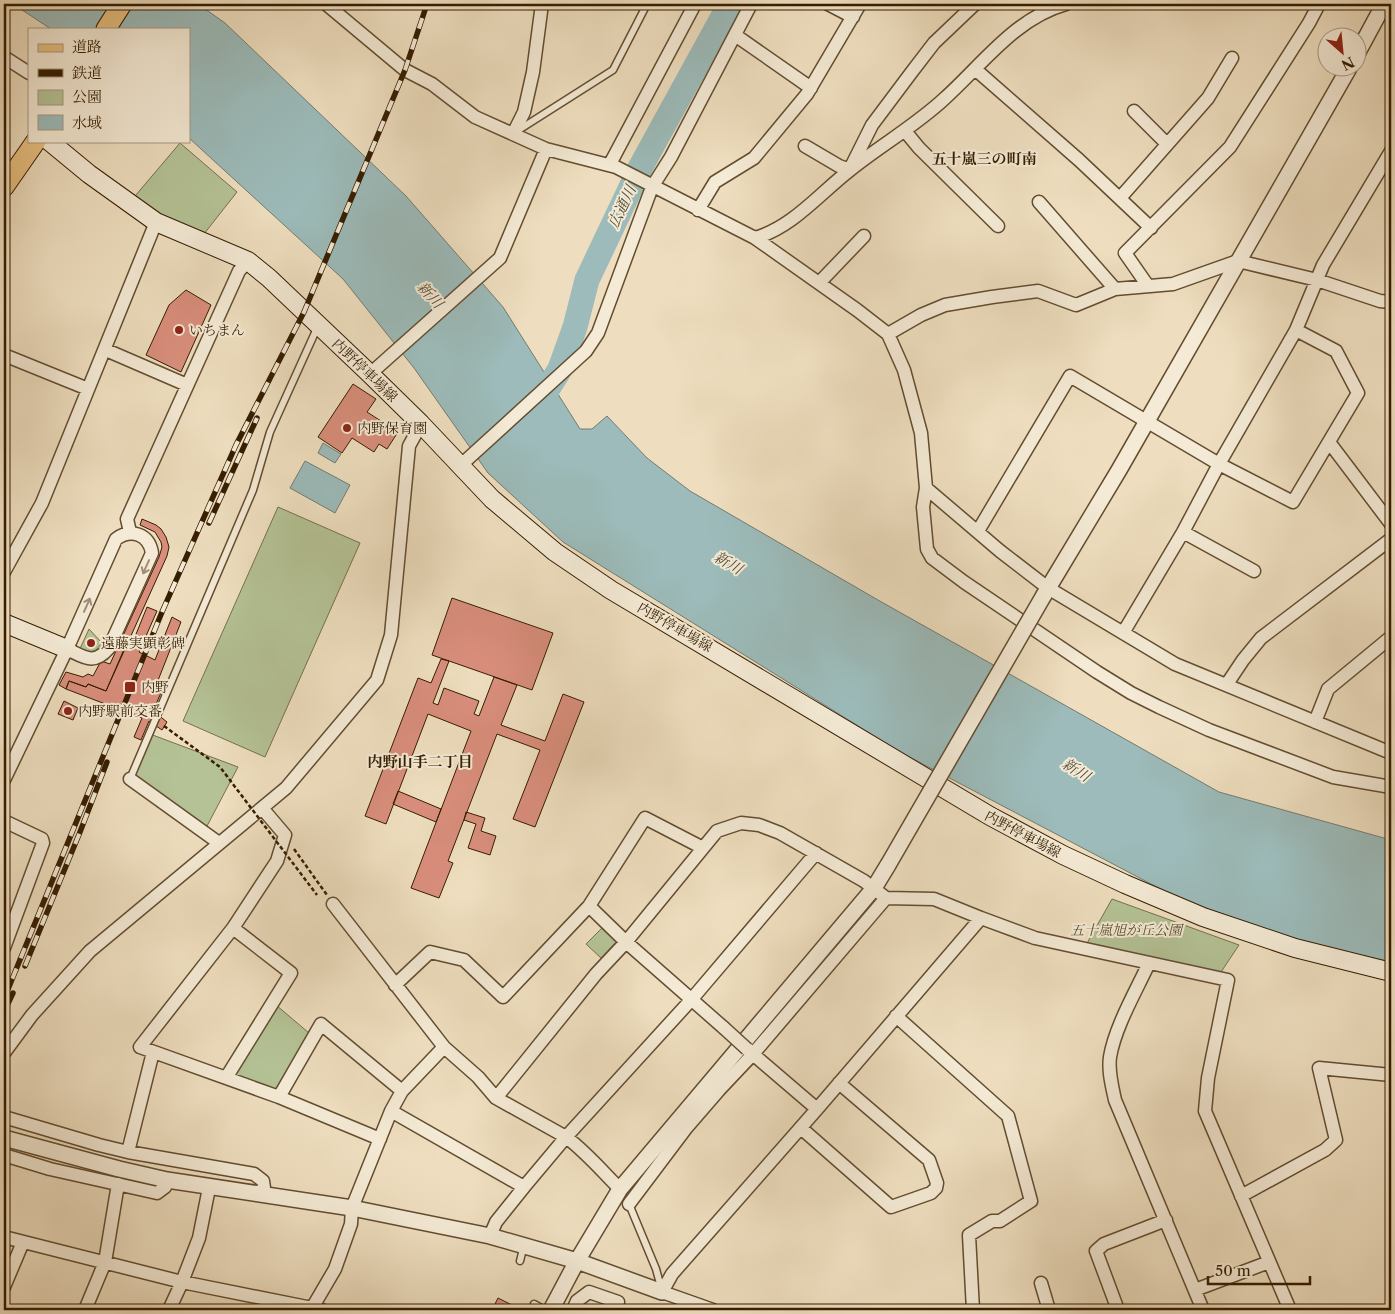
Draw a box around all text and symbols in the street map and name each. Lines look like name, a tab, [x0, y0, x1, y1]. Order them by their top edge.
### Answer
legend	[28, 28, 190, 142]
north arrow	[1318, 28, 1368, 78]
text: 道路	[72, 37, 102, 56]
text: N	[1338, 53, 1357, 74]
text: 鉄道	[72, 63, 102, 82]
text: 公園	[72, 87, 102, 106]
text: 水域	[72, 113, 102, 132]
district label: 五十嵐三の町南	[931, 149, 1037, 168]
water label: 広通川	[603, 181, 641, 231]
water label: 新川	[413, 277, 449, 314]
place label: いちまん	[189, 321, 245, 339]
marker: いちまん	[173, 324, 185, 336]
street label: 内野停車場線	[329, 334, 401, 406]
place label: 内野保育園	[357, 419, 427, 437]
marker: 内野保育園	[341, 422, 353, 434]
water label: 新川	[711, 547, 748, 579]
one-way arrow	[140, 559, 150, 574]
one-way arrow	[82, 598, 92, 613]
street label: 内野停車場線	[634, 598, 716, 656]
place label: 遠藤実顕彰碑	[101, 634, 185, 652]
marker: 遠藤実顕彰碑	[85, 637, 97, 649]
place label: 内野	[141, 678, 169, 696]
marker: 内野	[123, 680, 137, 694]
place label: 内野駅前交番	[78, 702, 162, 720]
marker: 内野駅前交番	[62, 705, 74, 717]
district label: 内野山手二丁目	[367, 752, 473, 771]
water label: 新川	[1059, 754, 1096, 787]
street label: 内野停車場線	[982, 806, 1064, 862]
park label: 五十嵐旭が丘公園	[1070, 921, 1184, 939]
scale bar	[1208, 1254, 1310, 1286]
text: 50 m	[1215, 1261, 1251, 1280]

